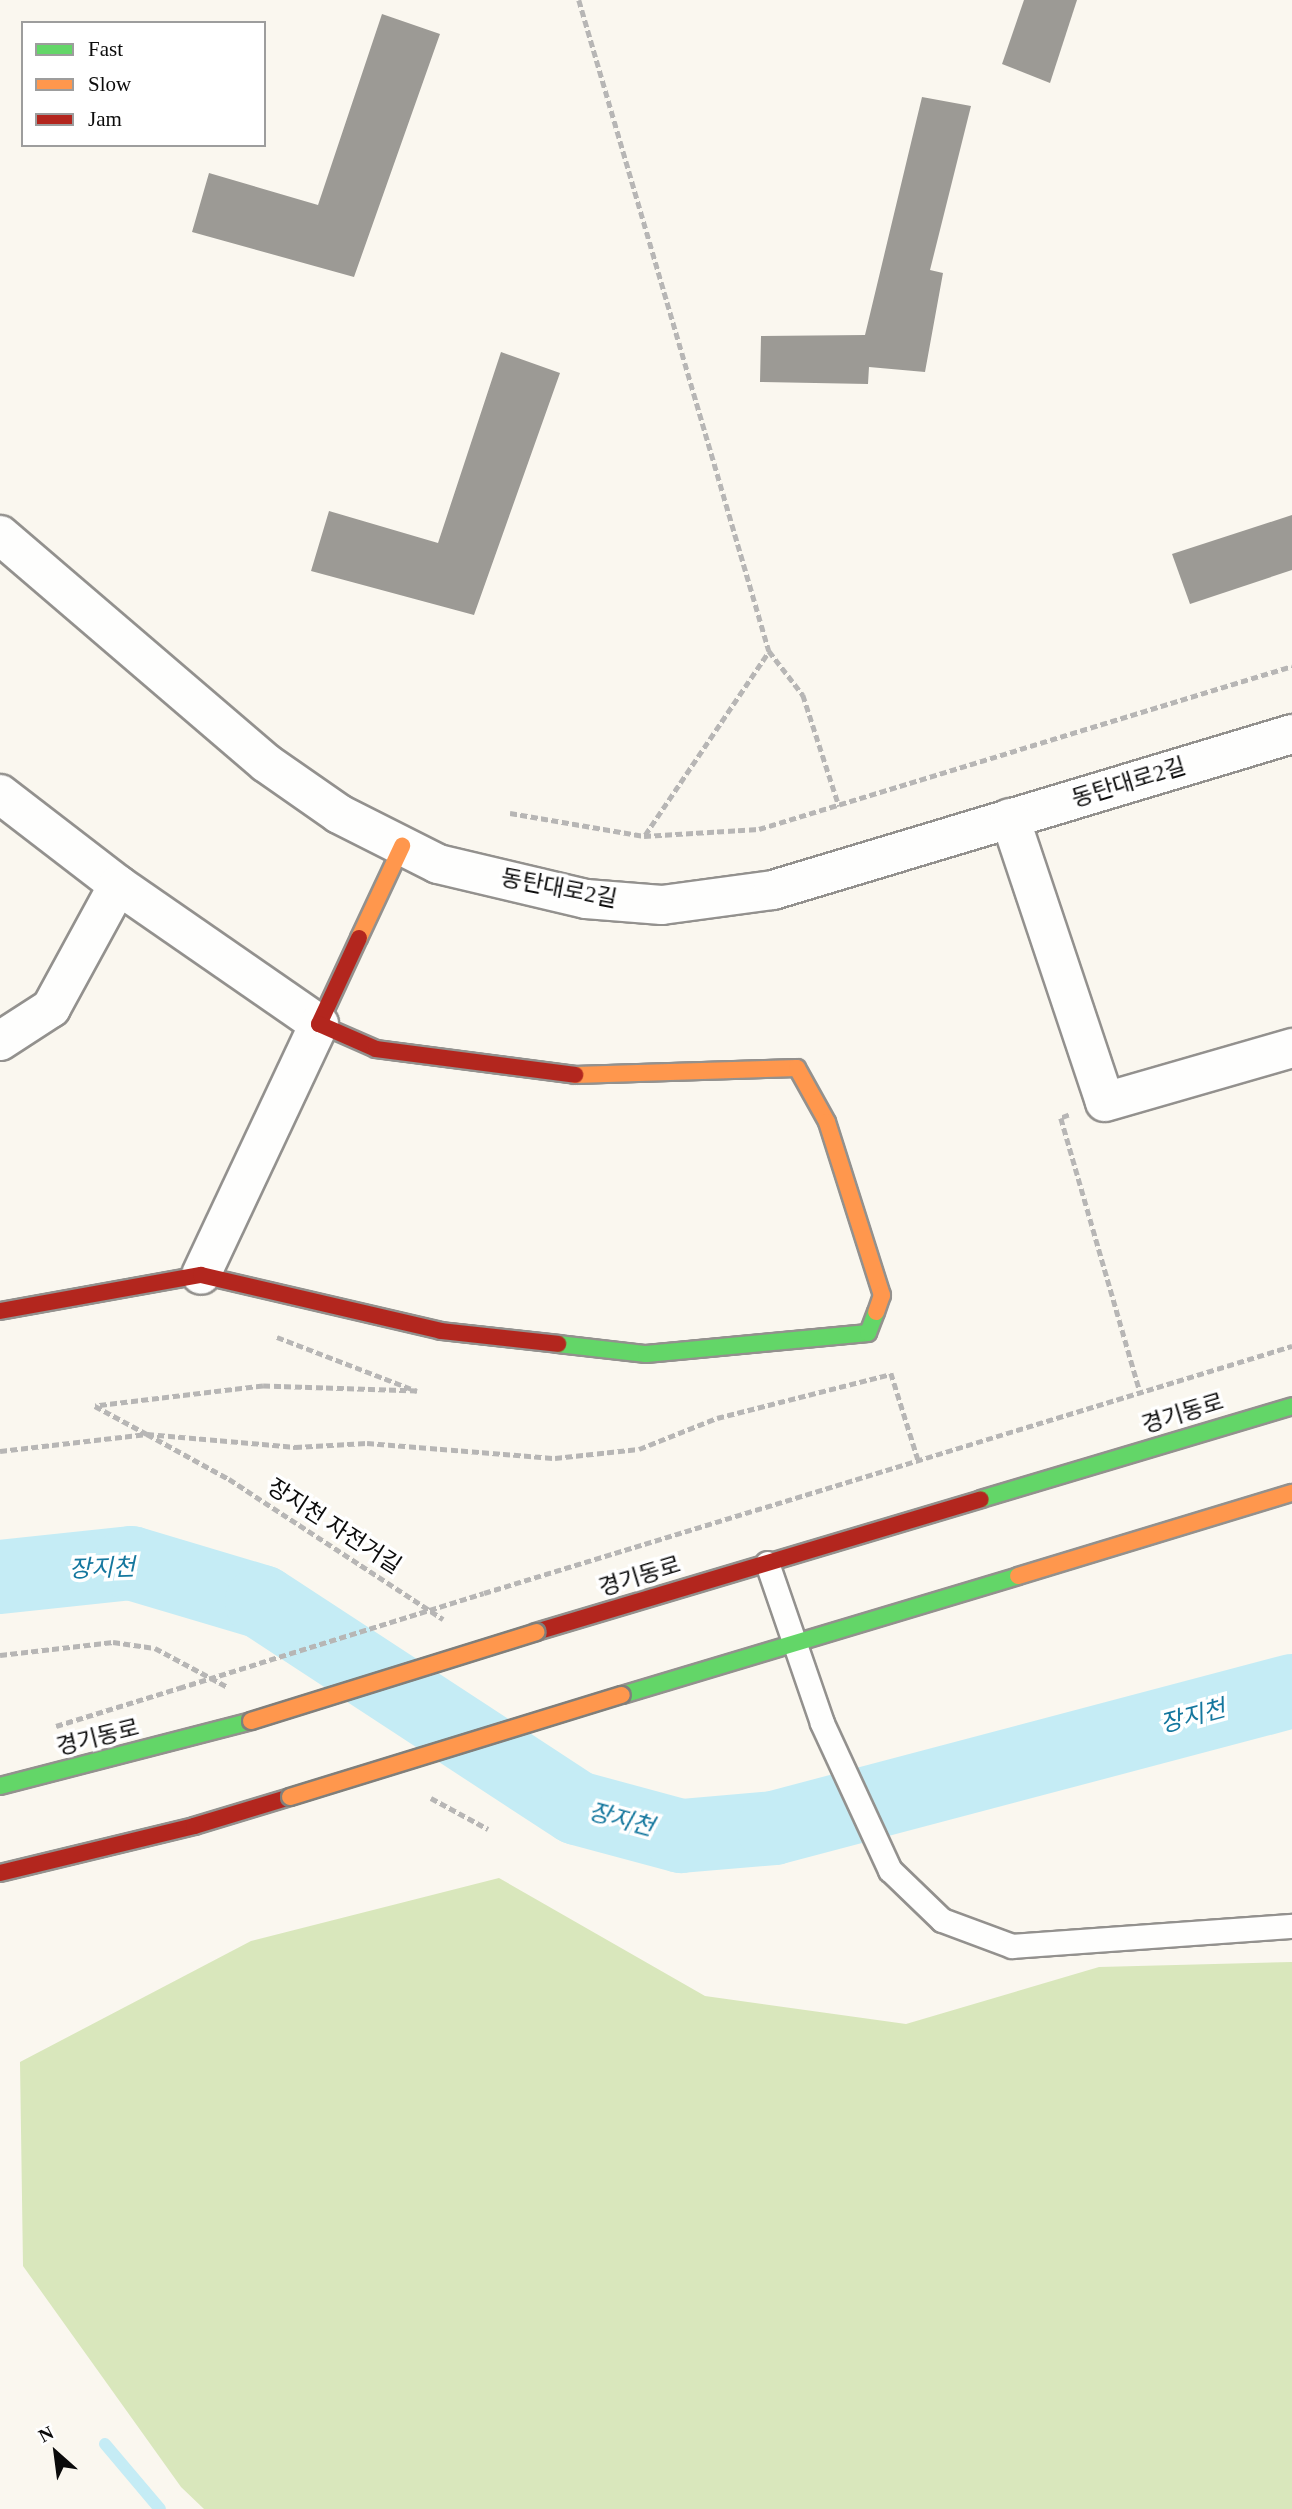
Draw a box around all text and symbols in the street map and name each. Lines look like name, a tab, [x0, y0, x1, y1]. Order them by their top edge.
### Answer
legend	[21, 21, 266, 147]
text: Fast	[88, 37, 123, 61]
text: Slow	[88, 72, 131, 96]
text: Jam	[88, 107, 122, 131]
street label: 동탄대로2길	[1069, 753, 1189, 813]
street label: 동탄대로2길	[499, 864, 619, 914]
street label: 경기동로	[1138, 1388, 1228, 1440]
street label: 장지천 자전거길	[262, 1474, 406, 1580]
street label: 경기동로	[595, 1551, 685, 1603]
water label: 장지천	[68, 1553, 136, 1585]
water label: 장지천	[1157, 1695, 1229, 1739]
street label: 경기동로	[54, 1714, 142, 1762]
water label: 장지천	[585, 1798, 657, 1842]
north arrow	[21, 2418, 91, 2488]
text: N	[35, 2422, 57, 2447]

